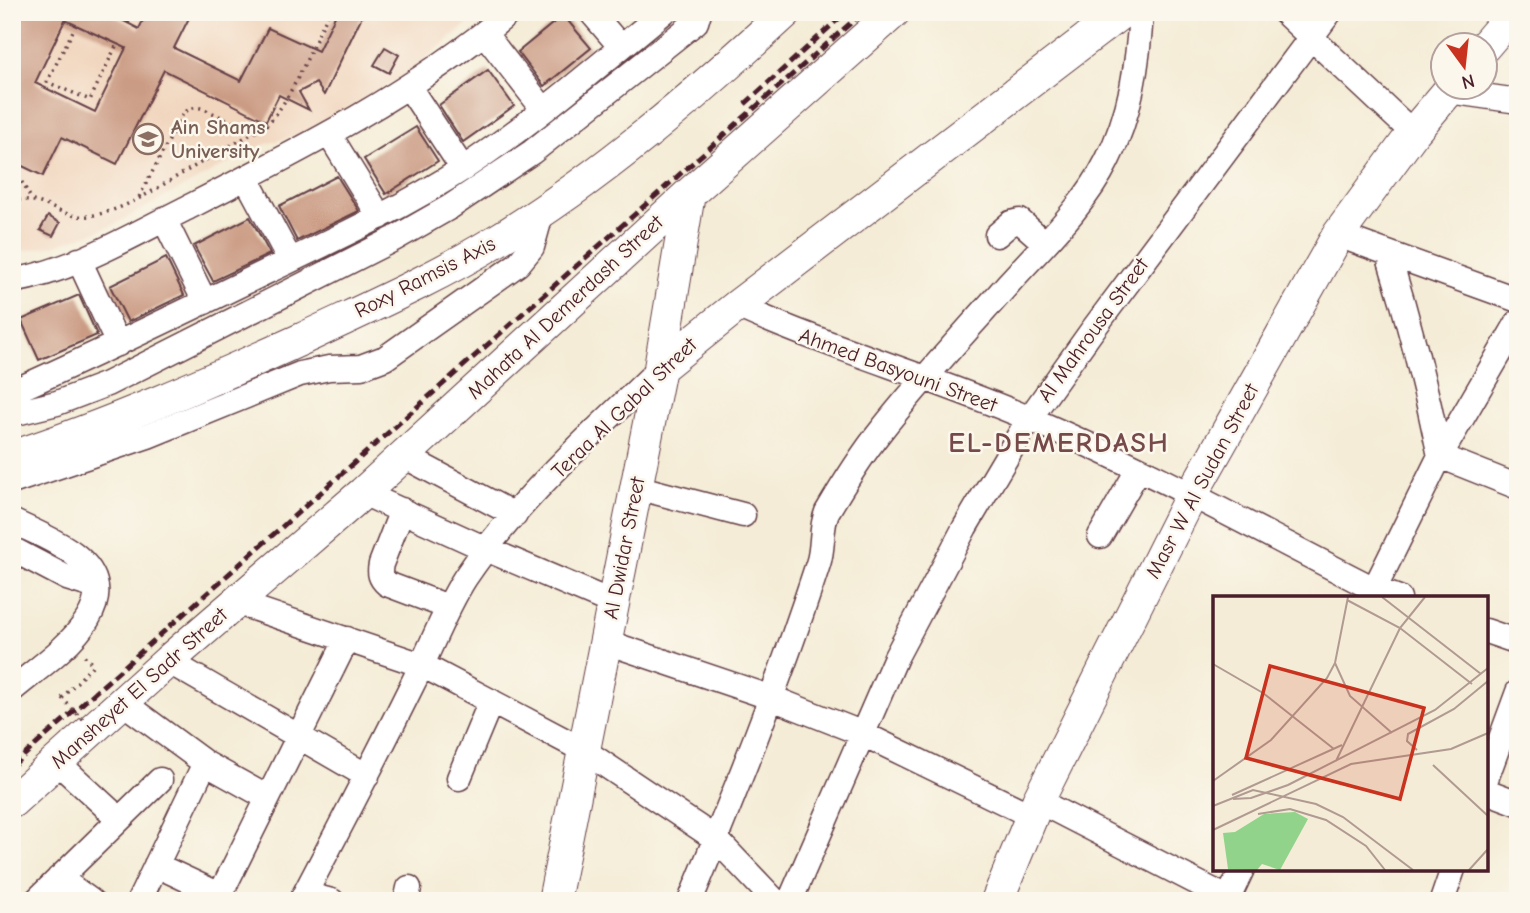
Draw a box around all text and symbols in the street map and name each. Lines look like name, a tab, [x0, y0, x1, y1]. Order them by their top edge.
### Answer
north arrow	[1428, 32, 1498, 102]
text: N	[1459, 69, 1477, 94]
place label: Ain Shams University	[171, 115, 266, 163]
school or university icon: Ain Shams University	[131, 122, 165, 156]
street label: Mahata Al Demerdash Street	[462, 209, 668, 404]
street label: Roxy Ramsis Axis	[351, 231, 499, 323]
street label: Al Mahrousa Street	[1033, 252, 1154, 407]
street label: Ahmed Basyouni Street	[796, 323, 1001, 417]
street label: Teraa Al Gabal Street	[546, 332, 702, 483]
street label: Masr W Al Sudan Street	[1140, 379, 1264, 582]
district label: EL-DEMERDASH	[948, 427, 1170, 459]
street label: Al Dwidar Street	[598, 474, 650, 621]
inset map	[1213, 596, 1488, 871]
street label: Mansheyet El Sadr Street	[46, 602, 233, 774]

